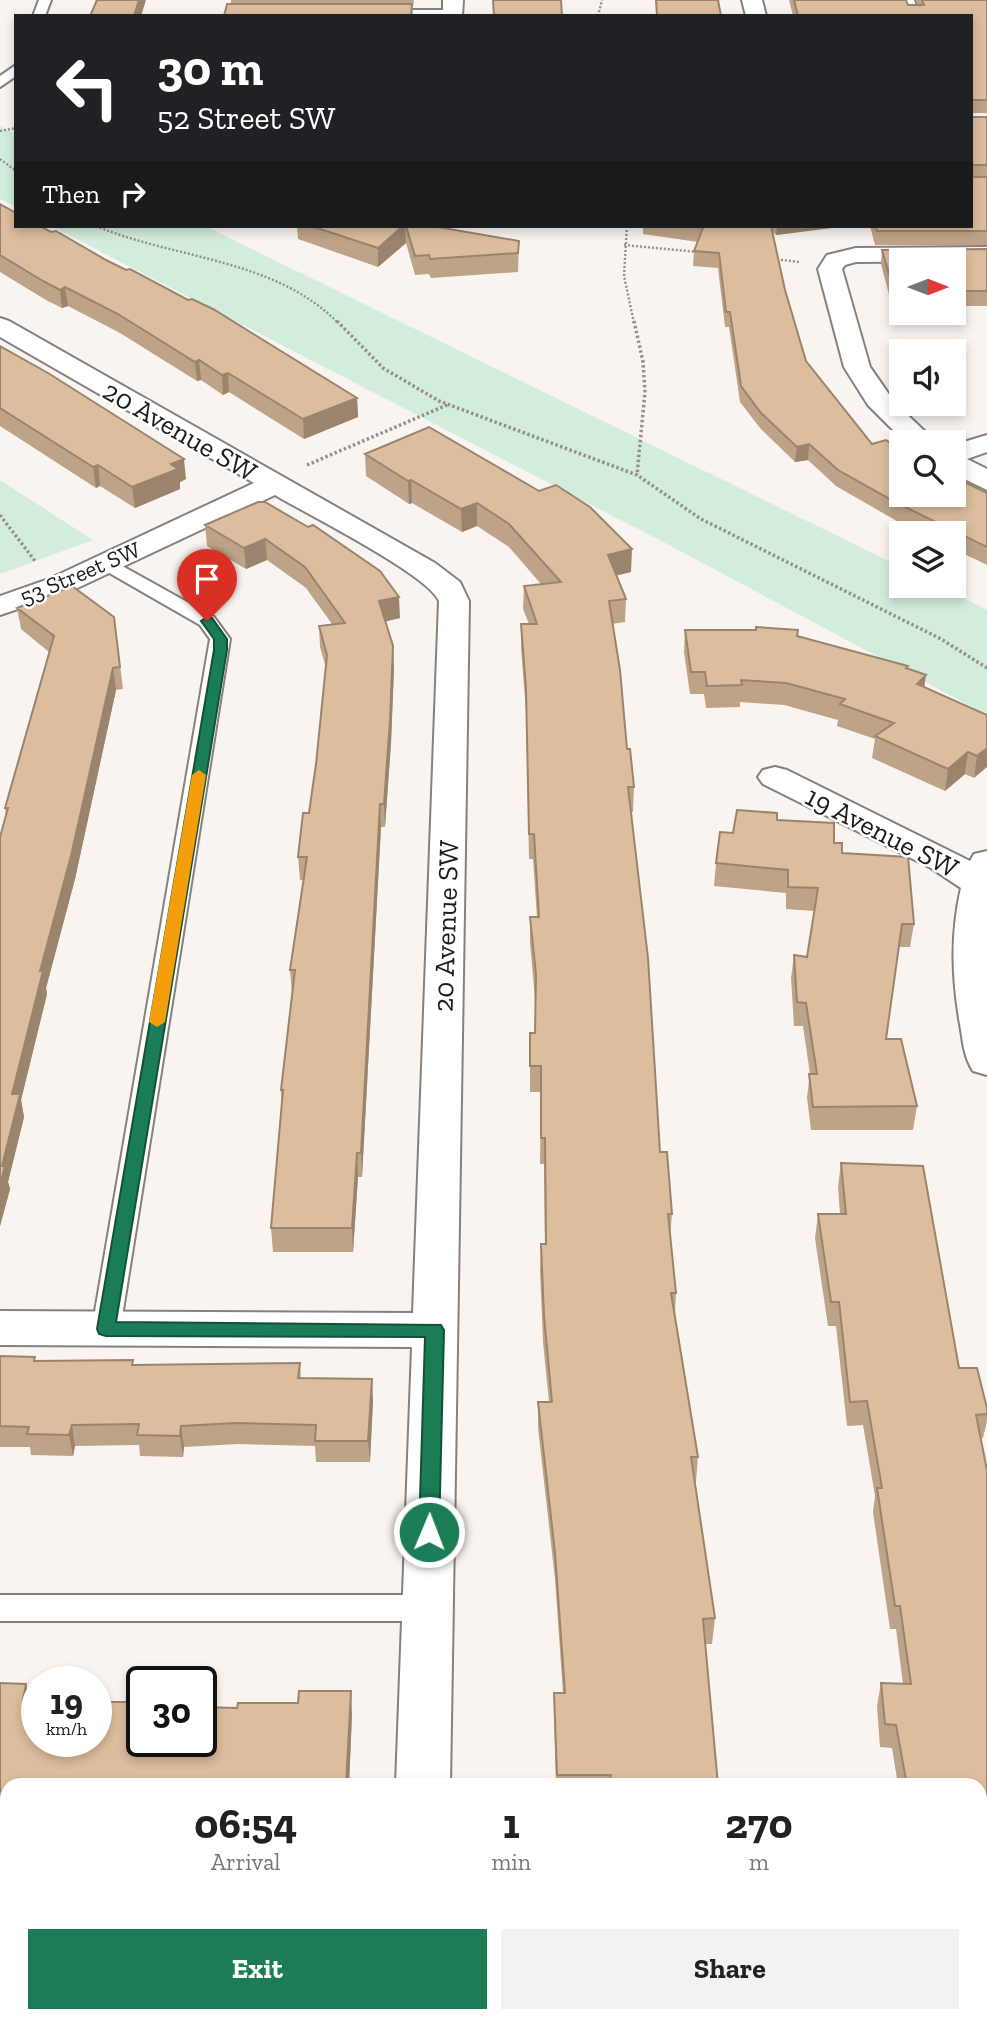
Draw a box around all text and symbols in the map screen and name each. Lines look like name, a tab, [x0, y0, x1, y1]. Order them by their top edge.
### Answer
text: 30 m	[157, 39, 263, 98]
icon: left	[42, 42, 133, 133]
text: 52 Street SW	[157, 99, 336, 137]
icon: right	[114, 175, 152, 213]
text: Then	[42, 178, 100, 210]
north arrow	[889, 248, 966, 326]
map controls	[889, 248, 966, 598]
button: sound	[889, 339, 966, 416]
street label: 20 Avenue SW	[97, 374, 263, 489]
button: search	[889, 430, 966, 507]
button: layers	[889, 521, 966, 598]
street label: 53 Street SW	[16, 535, 145, 611]
pin	[177, 549, 237, 621]
icon: arrive	[188, 560, 226, 598]
street label: 19 Avenue SW	[800, 779, 965, 885]
street label: 20 Avenue SW	[427, 839, 466, 1013]
position arrow	[392, 1495, 466, 1569]
speed limit sign: 30	[126, 1666, 217, 1757]
text: 19	[50, 1681, 83, 1723]
text: km/h	[46, 1718, 87, 1740]
text: 06:54	[194, 1798, 297, 1849]
text: 1	[503, 1798, 520, 1849]
text: 270	[725, 1798, 793, 1849]
text: Arrival	[211, 1848, 280, 1876]
text: min	[491, 1848, 531, 1876]
text: m	[749, 1848, 769, 1876]
button: Exit	[28, 1929, 487, 2009]
button: Share	[501, 1929, 959, 2009]

